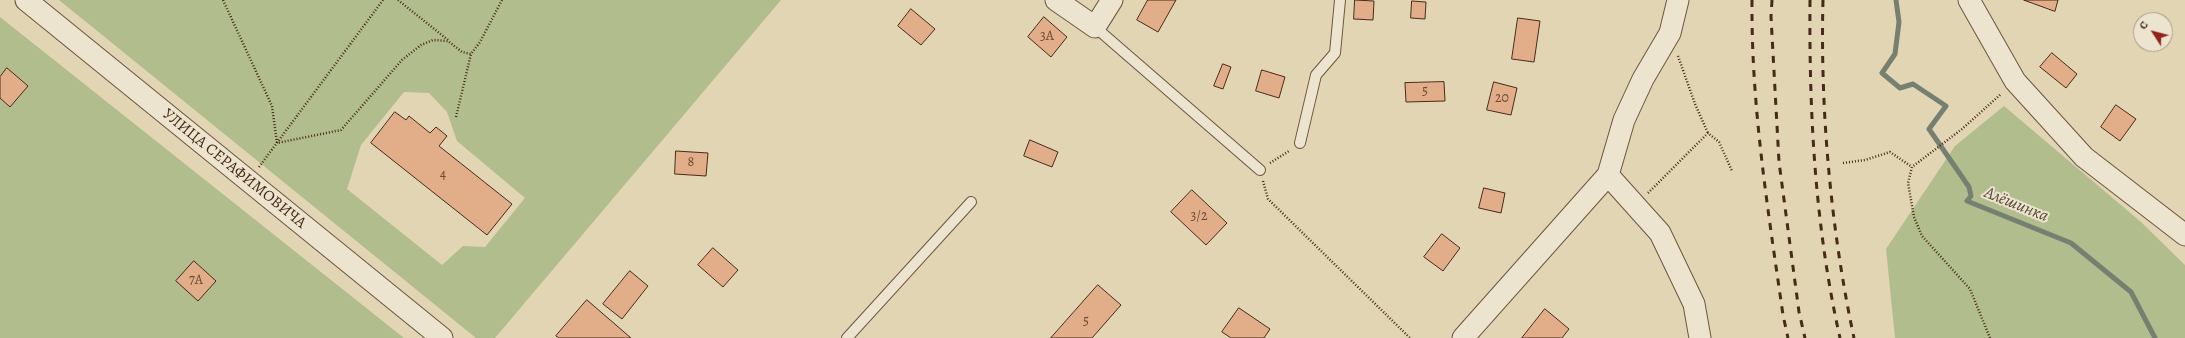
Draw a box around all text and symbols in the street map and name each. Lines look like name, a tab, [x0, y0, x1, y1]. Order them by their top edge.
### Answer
north arrow	[2133, 12, 2173, 52]
text: С	[2136, 18, 2152, 32]
house number: 3А	[1040, 29, 1054, 45]
house number: 5	[1422, 84, 1428, 100]
house number: 20	[1495, 91, 1509, 107]
street label: УЛИЦА СЕРАФИМОВИЧА	[158, 105, 310, 233]
house number: 8	[688, 155, 694, 171]
house number: 4	[440, 167, 446, 183]
water label: Алёшинка	[1981, 183, 2051, 227]
house number: 3/2	[1190, 209, 1208, 225]
house number: 7А	[189, 273, 203, 289]
house number: 5	[1083, 314, 1089, 330]

